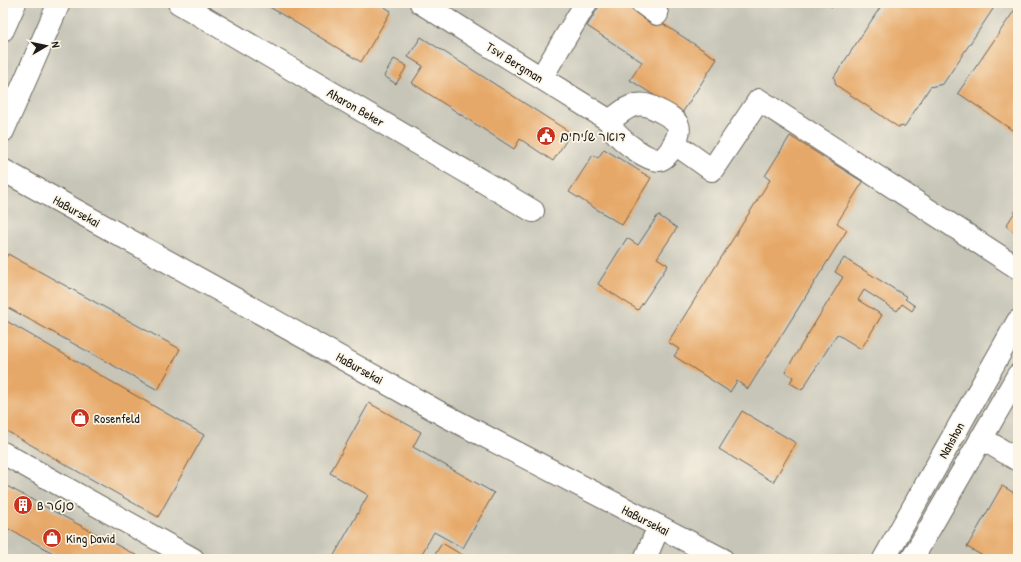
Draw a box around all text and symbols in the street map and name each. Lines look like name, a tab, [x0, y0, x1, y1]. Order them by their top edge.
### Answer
north arrow	[26, 26, 66, 66]
street label: Tsvi Bergman	[483, 37, 547, 87]
text: N	[49, 40, 63, 49]
street label: Aharon Beker	[324, 83, 388, 131]
public building icon: דואר שליחים	[535, 125, 557, 147]
place label: דואר שליחים	[560, 127, 626, 145]
street label: HaBursekai	[50, 191, 104, 231]
street label: HaBursekai	[333, 348, 387, 388]
shop icon: Rosenfeld	[69, 407, 91, 429]
place label: Rosenfeld	[94, 409, 140, 427]
street label: Nahshon	[934, 418, 968, 461]
building icon: B סנטר	[12, 494, 34, 516]
place label: B סנטר	[37, 496, 74, 514]
street label: HaBursekai	[619, 500, 673, 540]
shop icon: King David	[41, 527, 63, 549]
place label: King David	[66, 529, 115, 547]

